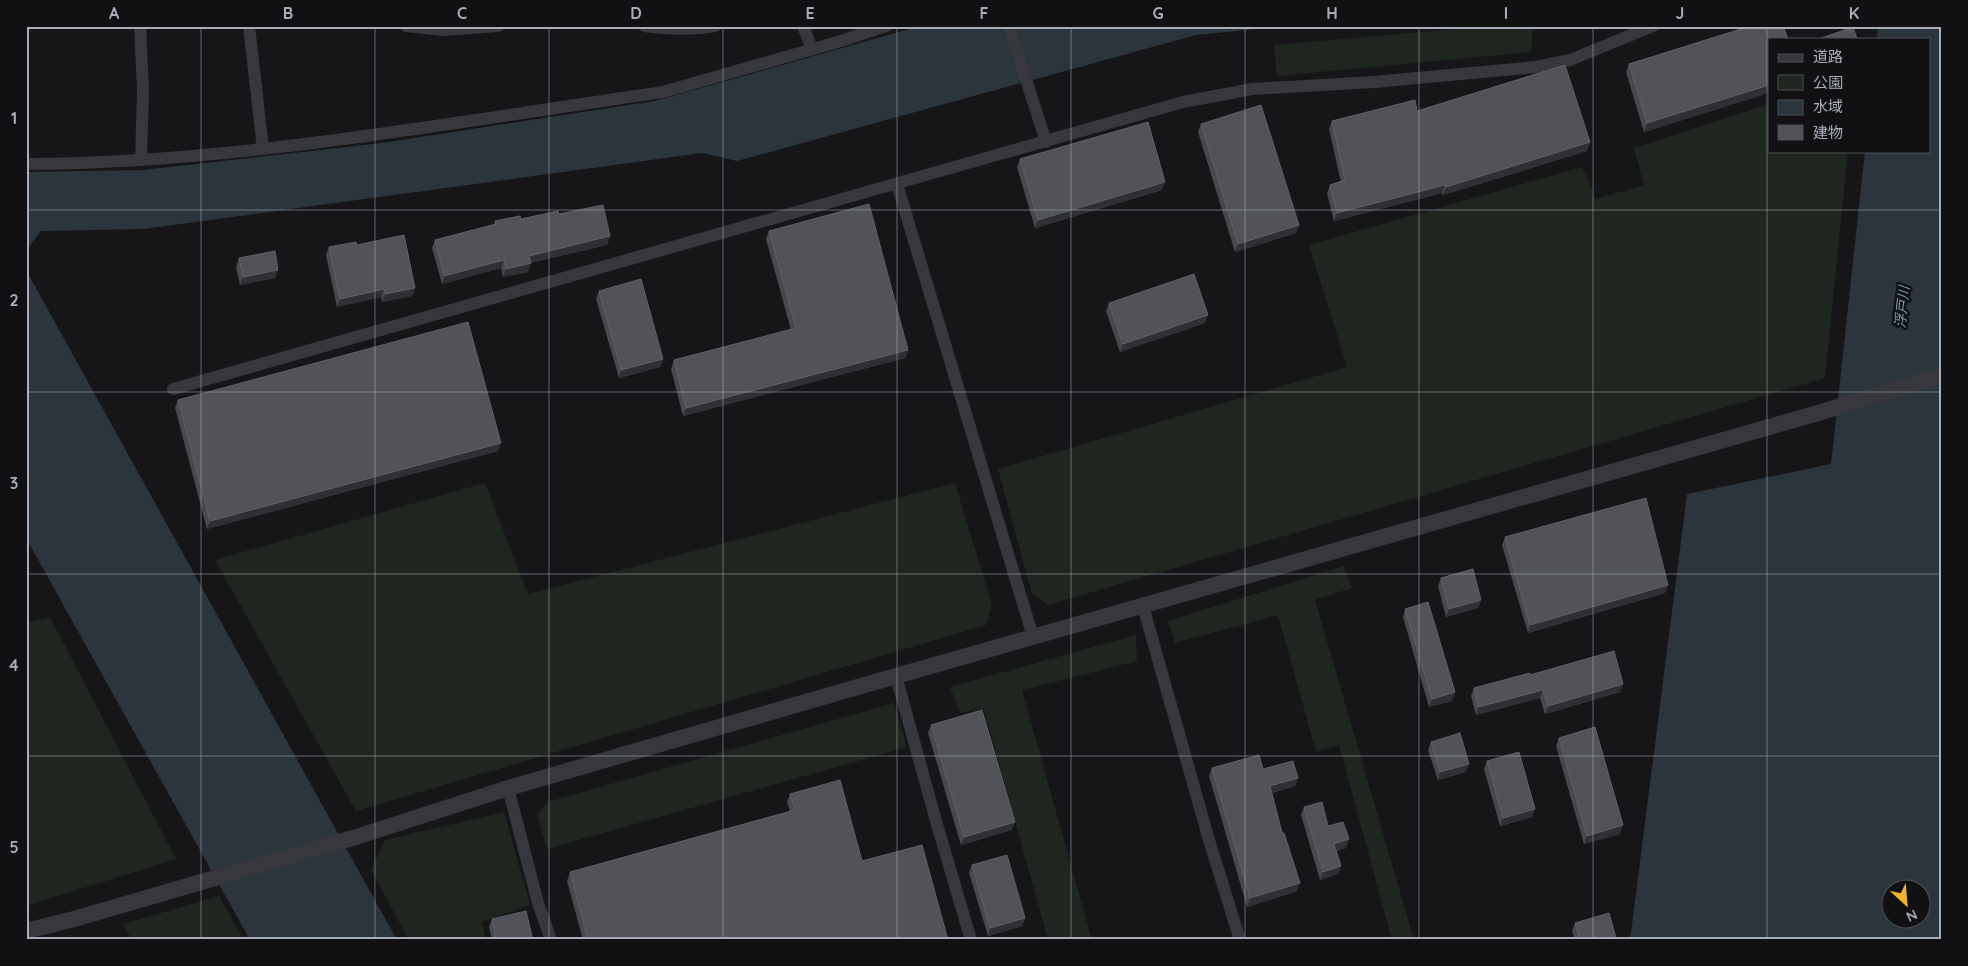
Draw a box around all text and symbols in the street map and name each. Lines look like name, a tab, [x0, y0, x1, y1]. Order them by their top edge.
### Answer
text: A	[109, 3, 120, 23]
text: B	[283, 3, 293, 23]
text: C	[457, 3, 467, 23]
text: D	[630, 3, 642, 23]
text: E	[805, 3, 815, 23]
text: F	[980, 3, 989, 23]
text: G	[1152, 3, 1164, 23]
text: H	[1326, 3, 1338, 23]
text: I	[1504, 3, 1508, 23]
text: J	[1676, 3, 1684, 23]
text: K	[1849, 3, 1859, 23]
legend	[1768, 38, 1930, 152]
text: 道路	[1813, 47, 1843, 66]
text: 公園	[1813, 73, 1843, 92]
text: 水域	[1813, 97, 1843, 116]
text: 1	[11, 108, 17, 128]
text: 建物	[1813, 123, 1843, 142]
water label: 浮戸川	[1891, 283, 1913, 329]
text: 2	[9, 290, 19, 310]
text: 3	[10, 473, 18, 493]
text: 4	[9, 655, 19, 675]
text: 5	[9, 837, 19, 857]
north arrow	[1880, 878, 1930, 928]
text: N	[1903, 905, 1920, 926]

